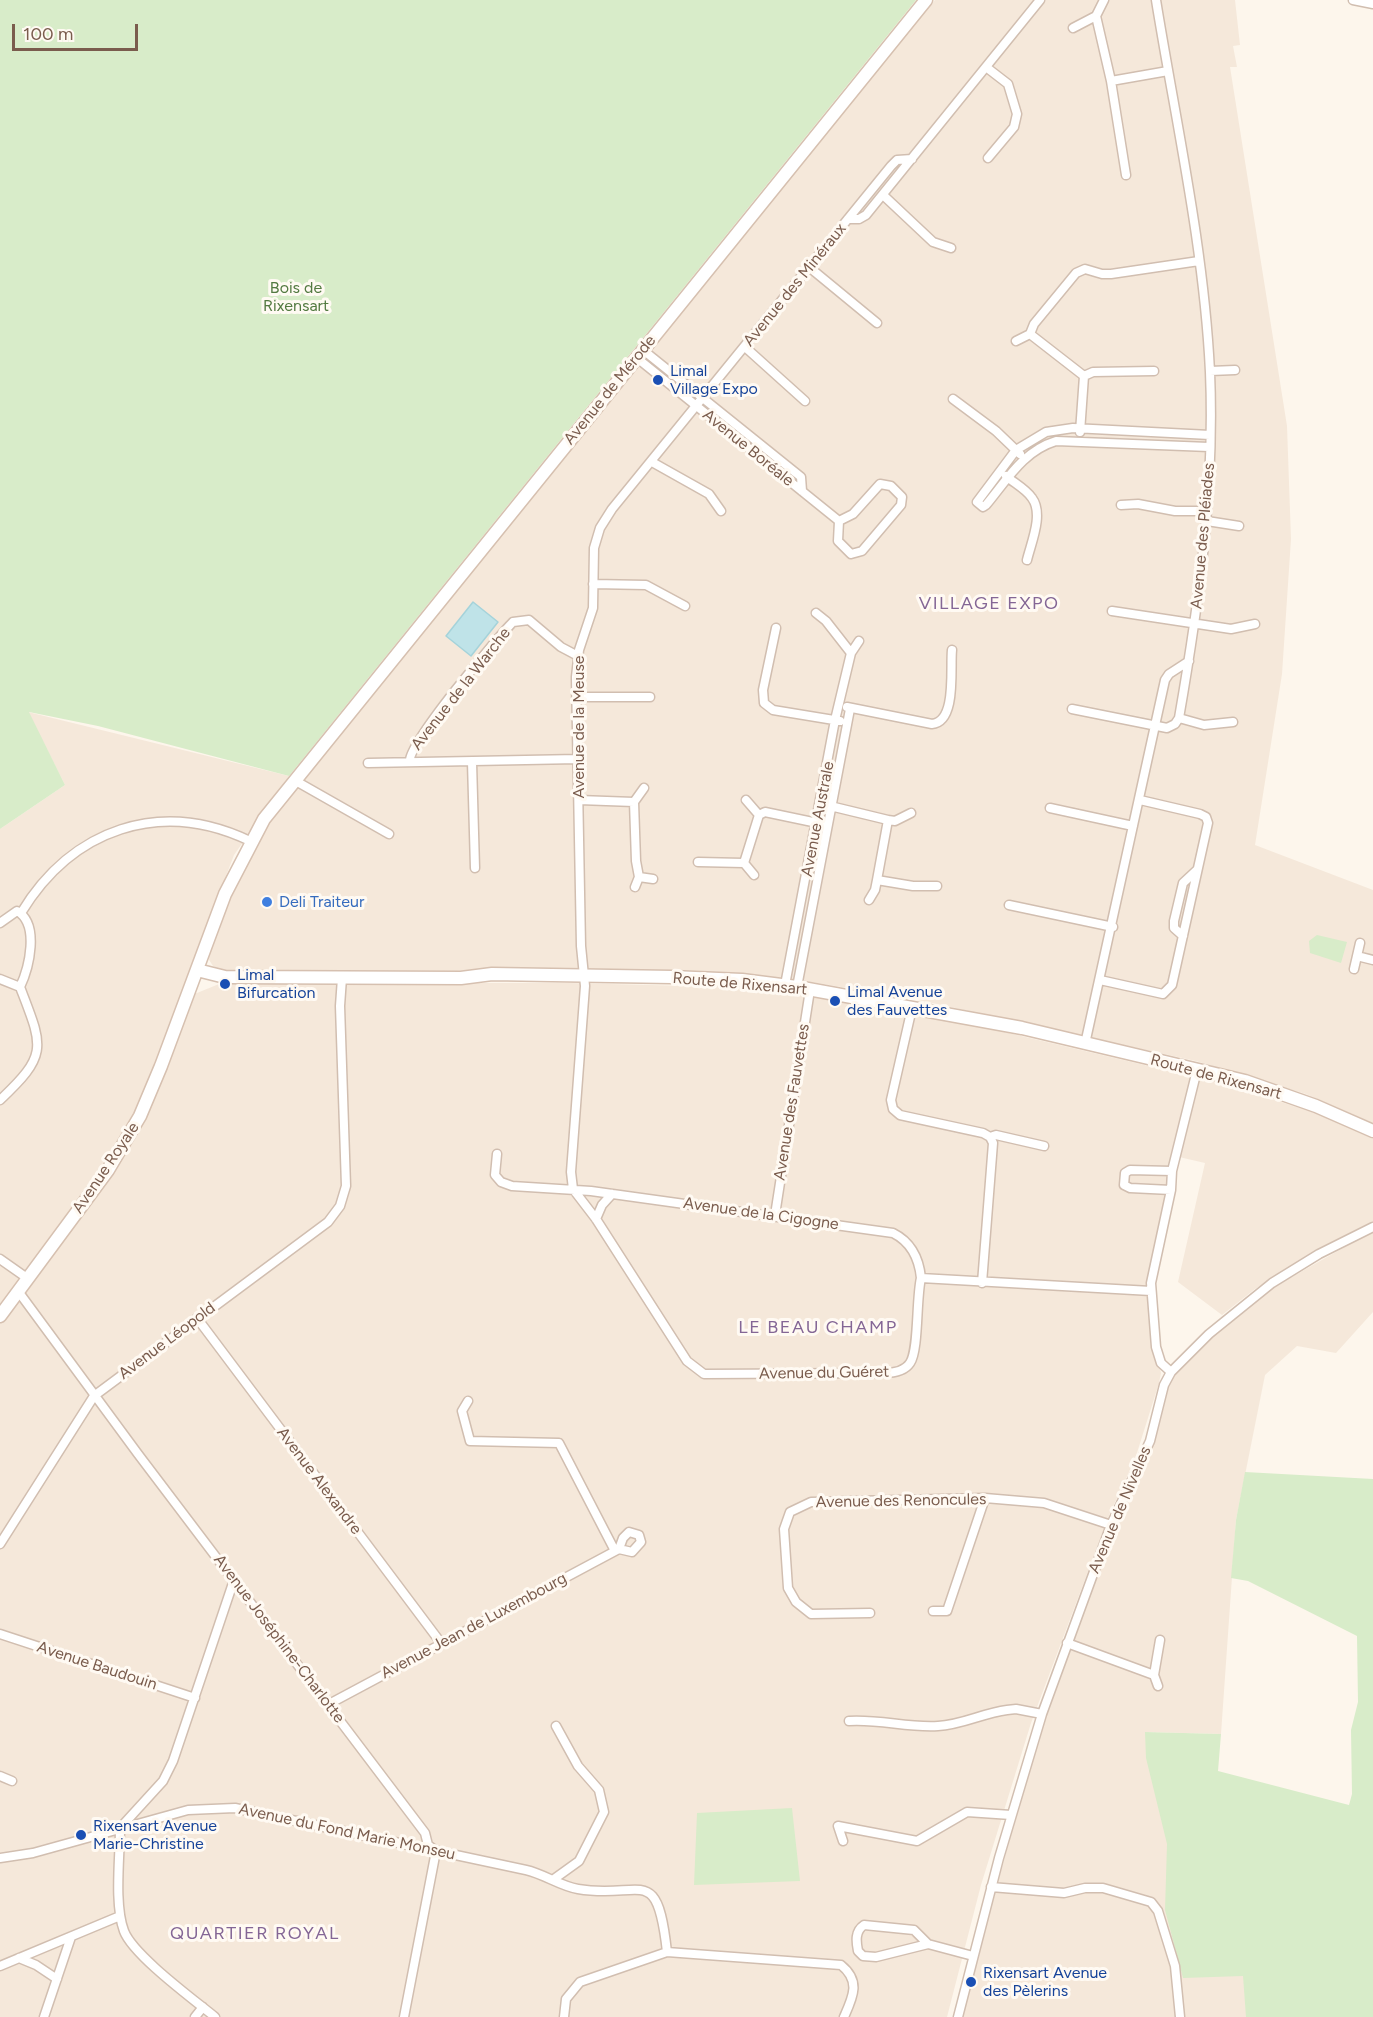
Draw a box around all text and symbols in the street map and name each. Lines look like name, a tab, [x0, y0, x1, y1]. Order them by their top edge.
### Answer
scale bar	[15, 12, 141, 50]
text: 100 m	[23, 23, 73, 45]
street label: Avenue des Minéraux	[740, 220, 850, 350]
park label: Bois de Rixensart	[263, 278, 329, 316]
street label: Avenue de Mérode	[560, 331, 660, 449]
place label: Limal Village Expo	[670, 361, 758, 399]
marker: Limal Village Expo	[651, 373, 665, 387]
street label: Avenue Boréale	[699, 405, 797, 491]
street label: Avenue des Pléiades	[1187, 462, 1219, 610]
district label: VILLAGE EXPO	[919, 593, 1059, 615]
street label: Avenue de la Warche	[407, 624, 515, 754]
street label: Avenue de la Meuse	[569, 655, 589, 799]
street label: Avenue Australe	[797, 760, 839, 878]
place label: Deli Traiteur	[279, 892, 364, 912]
marker: Deli Traiteur	[260, 895, 274, 909]
place label: Limal Bifurcation	[237, 965, 316, 1003]
street label: Route de Rixensart	[672, 969, 808, 999]
marker: Limal Bifurcation	[218, 977, 232, 991]
place label: Limal Avenue des Fauvettes	[847, 982, 947, 1020]
marker: Limal Avenue des Fauvettes	[828, 994, 842, 1008]
street label: Avenue des Fauvettes	[770, 1022, 814, 1182]
street label: Route de Rixensart	[1148, 1050, 1284, 1104]
street label: Avenue Royale	[68, 1119, 144, 1217]
street label: Avenue de la Cigogne	[682, 1194, 840, 1234]
street label: Avenue Léopold	[115, 1298, 219, 1384]
district label: LE BEAU CHAMP	[738, 1317, 898, 1339]
street label: Avenue du Guéret	[759, 1362, 889, 1384]
street label: Avenue Alexandre	[272, 1424, 366, 1538]
street label: Avenue de Nivelles	[1085, 1444, 1155, 1576]
street label: Avenue des Renoncules	[815, 1490, 987, 1512]
street label: Avenue Joséphine-Charlotte	[209, 1551, 349, 1727]
street label: Avenue Jean de Luxembourg	[378, 1569, 570, 1683]
street label: Avenue Baudouin	[35, 1638, 159, 1694]
street label: Avenue du Fond Marie Monseu	[237, 1800, 457, 1864]
place label: Rixensart Avenue Marie-Christine	[93, 1816, 217, 1854]
marker: Rixensart Avenue Marie-Christine	[74, 1828, 88, 1842]
district label: QUARTIER ROYAL	[170, 1923, 340, 1945]
place label: Rixensart Avenue des Pèlerins	[983, 1963, 1107, 2001]
marker: Rixensart Avenue des Pèlerins	[964, 1975, 978, 1989]

